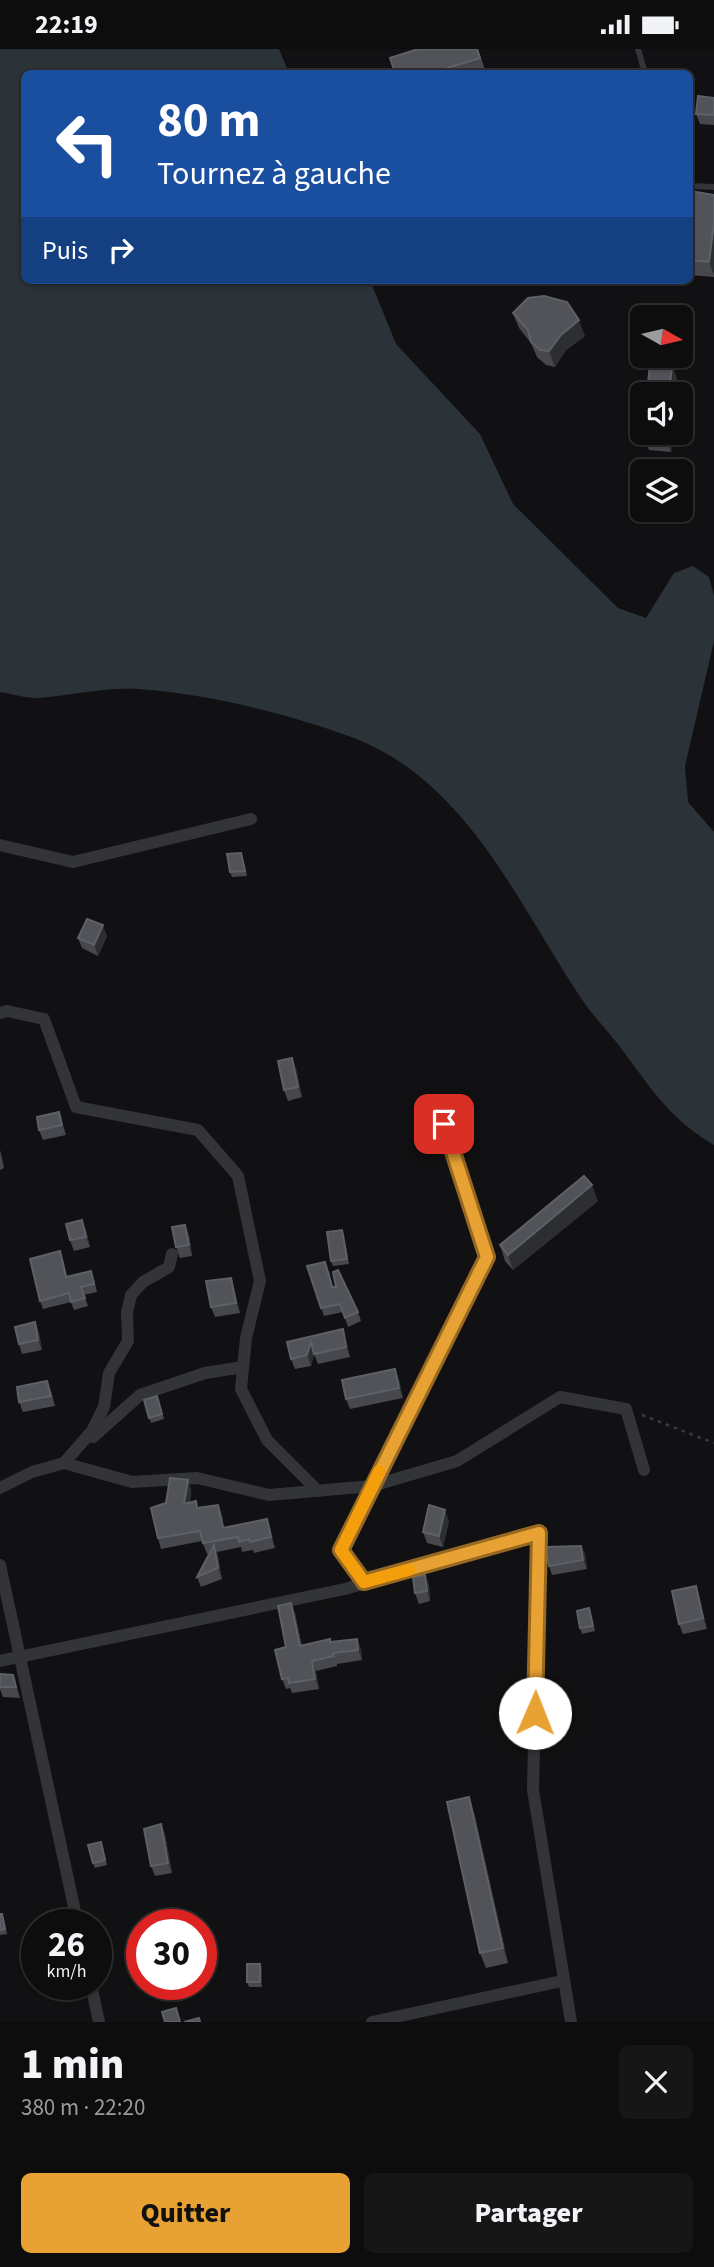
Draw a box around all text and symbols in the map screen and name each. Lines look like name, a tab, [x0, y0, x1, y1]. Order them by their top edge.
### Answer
text: 22:19	[35, 6, 98, 43]
text: 80 m	[157, 86, 261, 156]
icon: left	[42, 98, 133, 189]
text: Tournez à gauche	[157, 151, 391, 197]
icon: right	[102, 231, 140, 269]
text: Puis	[42, 232, 88, 269]
north arrow	[630, 305, 693, 367]
map controls	[630, 305, 693, 522]
button: sound	[630, 382, 693, 445]
button: layers	[630, 459, 693, 522]
pin	[414, 1094, 474, 1154]
icon: arrive	[425, 1105, 463, 1143]
position arrow	[498, 1676, 572, 1750]
speed limit sign: 30	[126, 1909, 217, 2000]
text: 26	[48, 1920, 85, 1970]
text: km/h	[47, 1959, 86, 1984]
text: 1 min	[21, 2035, 124, 2095]
button: close	[619, 2045, 693, 2119]
text: 380 m · 22:20	[21, 2091, 145, 2124]
button: Quitter	[21, 2173, 350, 2253]
button: Partager	[364, 2173, 693, 2253]

